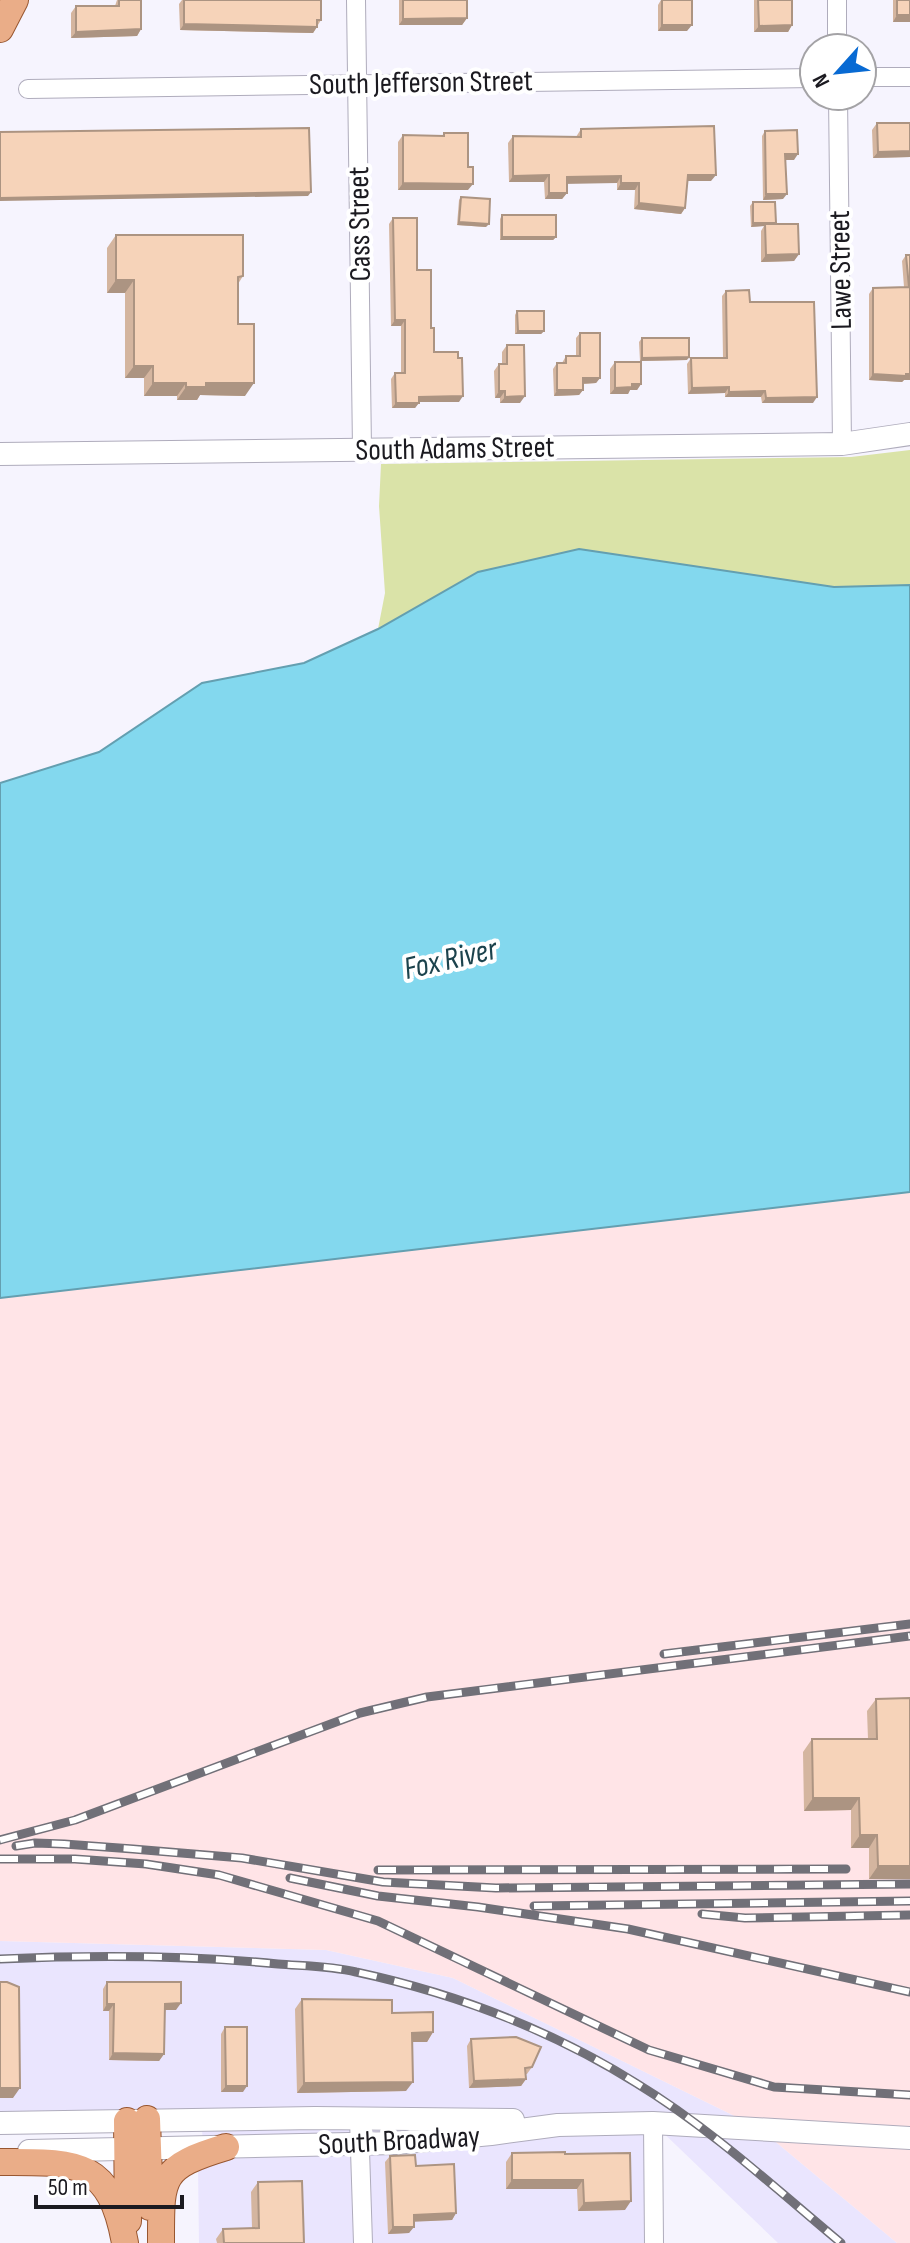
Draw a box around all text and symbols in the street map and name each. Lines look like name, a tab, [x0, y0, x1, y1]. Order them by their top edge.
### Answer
north arrow	[798, 32, 878, 112]
street label: South Jefferson Street	[309, 63, 533, 103]
text: N	[807, 69, 836, 92]
street label: Cass Street	[341, 166, 379, 282]
street label: Lawe Street	[822, 210, 860, 330]
street label: South Adams Street	[355, 429, 555, 469]
water label: Fox River	[400, 930, 502, 989]
street label: South Broadway	[317, 2119, 481, 2163]
scale bar	[36, 2159, 182, 2209]
text: 50 m	[48, 2173, 88, 2202]

